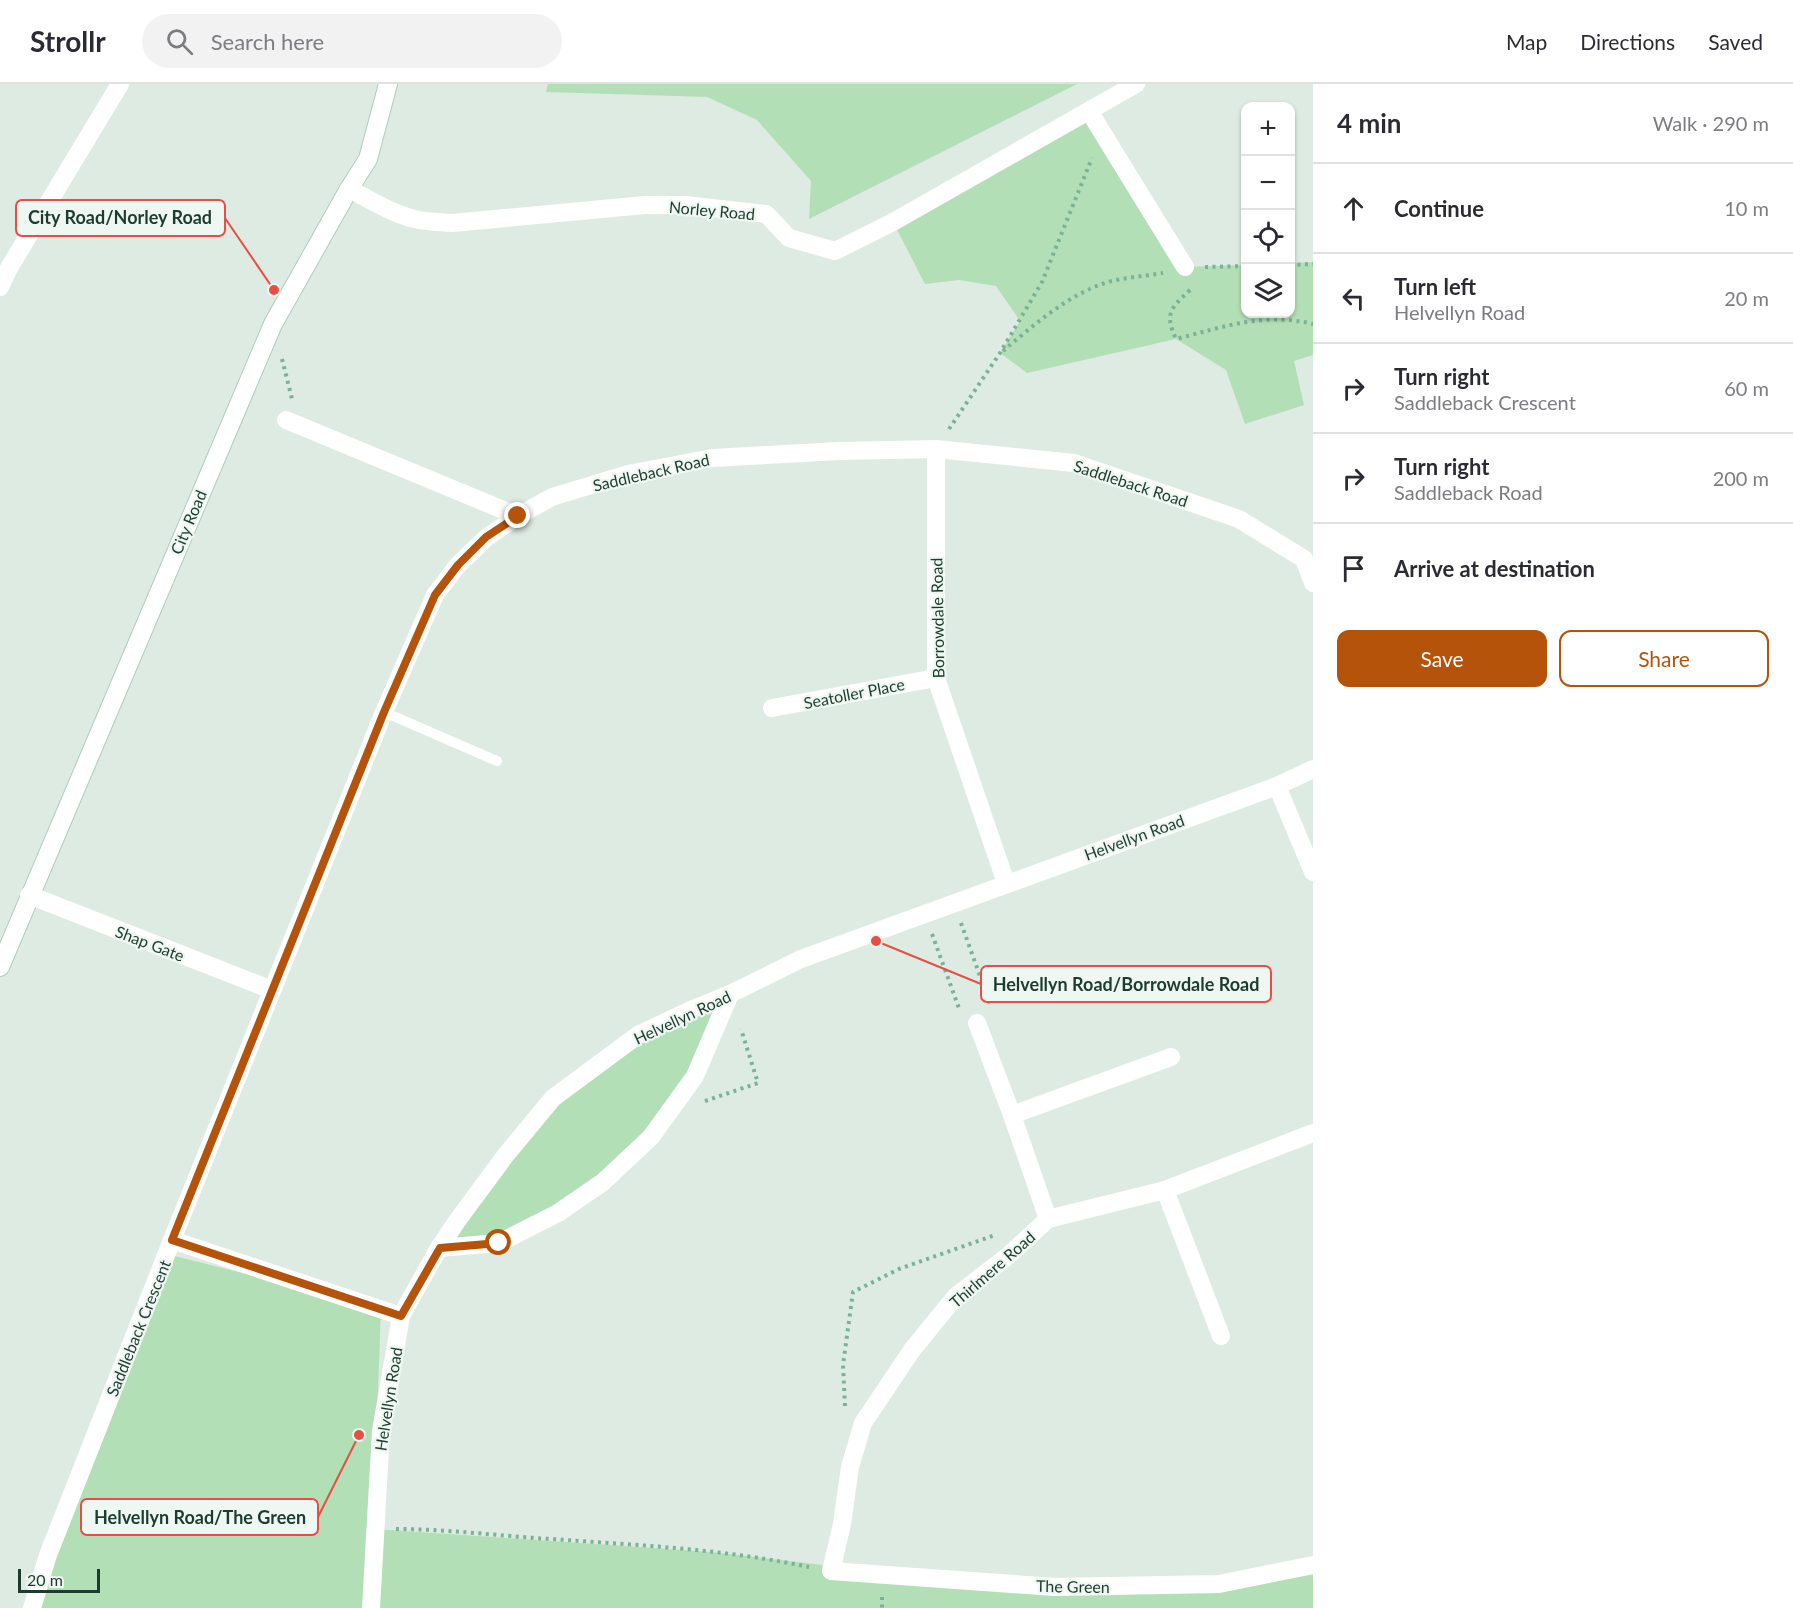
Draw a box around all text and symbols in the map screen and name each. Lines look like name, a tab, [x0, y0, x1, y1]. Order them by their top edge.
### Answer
search box	[142, 14, 562, 68]
text: Strollr	[30, 24, 106, 58]
icon: search	[163, 25, 196, 58]
text: Search here	[211, 28, 324, 55]
text: Map	[1506, 29, 1547, 54]
text: Directions	[1580, 29, 1675, 54]
text: Saved	[1708, 29, 1763, 54]
map controls	[1241, 102, 1295, 318]
button: +	[1241, 102, 1295, 156]
text: 4 min	[1337, 107, 1401, 139]
text: Walk · 290 m	[1653, 111, 1769, 135]
button: −	[1241, 156, 1295, 210]
icon: ahead	[1337, 192, 1370, 225]
text: Continue	[1394, 195, 1484, 222]
text: 10 m	[1724, 196, 1769, 220]
street label: Norley Road	[668, 197, 756, 223]
callout: City Road/Norley Road	[16, 200, 225, 236]
text: City Road/Norley Road	[28, 206, 212, 228]
button: locate	[1241, 210, 1295, 264]
button: layers	[1241, 264, 1295, 318]
text: Turn left	[1394, 273, 1476, 300]
icon: left	[1337, 282, 1370, 315]
text: 20 m	[1724, 286, 1769, 310]
text: Helvellyn Road	[1394, 300, 1525, 324]
text: Turn right	[1394, 363, 1489, 390]
icon: right	[1337, 372, 1370, 405]
text: 60 m	[1724, 376, 1769, 400]
text: Saddleback Crescent	[1394, 390, 1576, 414]
street label: Saddleback Road	[591, 449, 711, 495]
text: Turn right	[1394, 453, 1489, 480]
street label: Saddleback Road	[1072, 456, 1190, 510]
icon: right	[1337, 462, 1370, 495]
text: 200 m	[1713, 466, 1769, 490]
text: Saddleback Road	[1394, 480, 1543, 504]
street label: City Road	[166, 487, 210, 557]
route end	[504, 502, 530, 528]
icon: arrive	[1337, 552, 1370, 585]
text: Arrive at destination	[1394, 555, 1595, 582]
street label: Borrowdale Road	[926, 557, 948, 679]
button: Save	[1337, 630, 1547, 687]
button: Share	[1559, 630, 1769, 687]
street label: Seatoller Place	[802, 674, 906, 712]
street label: Helvellyn Road	[1081, 810, 1187, 864]
street label: Shap Gate	[113, 921, 187, 965]
callout: Helvellyn Road/Borrowdale Road	[981, 966, 1271, 1002]
text: Helvellyn Road/Borrowdale Road	[993, 973, 1259, 995]
street label: Helvellyn Road	[630, 986, 734, 1048]
street label: Thirlmere Road	[945, 1227, 1039, 1311]
route start	[485, 1229, 511, 1255]
street label: Saddleback Crescent	[102, 1257, 174, 1399]
street label: Helvellyn Road	[370, 1346, 406, 1452]
callout: Helvellyn Road/The Green	[81, 1499, 318, 1535]
text: Helvellyn Road/The Green	[94, 1506, 306, 1528]
scale bar	[18, 1566, 100, 1594]
text: 20 m	[27, 1570, 63, 1589]
street label: The Green	[1036, 1576, 1110, 1596]

